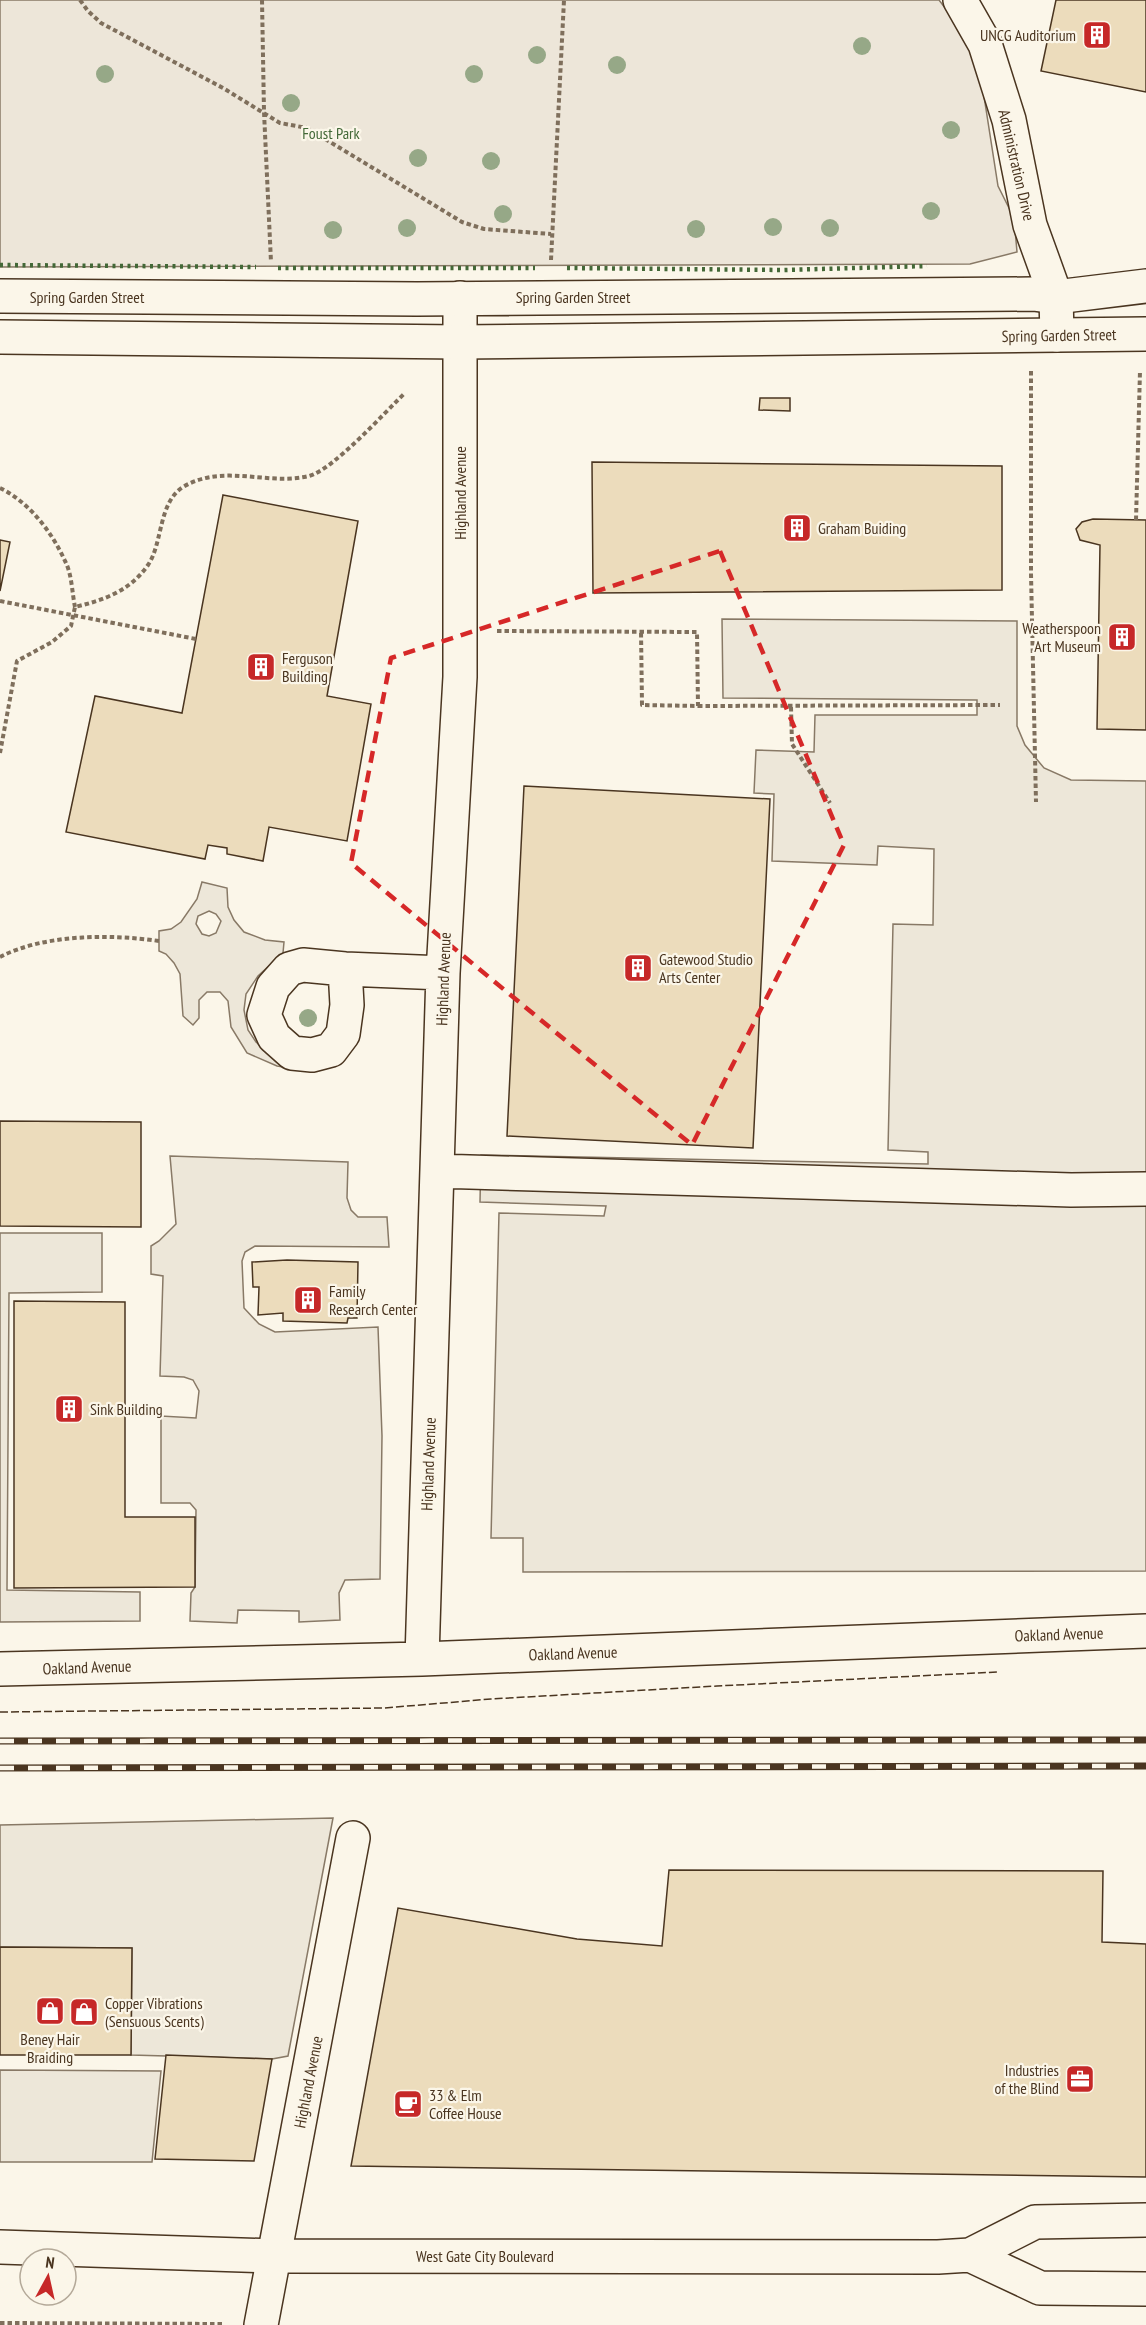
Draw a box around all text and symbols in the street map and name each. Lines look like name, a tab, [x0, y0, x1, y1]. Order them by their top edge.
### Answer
building icon: UNCG Auditorium	[1081, 19, 1113, 51]
place label: UNCG Auditorium	[980, 25, 1076, 45]
street label: Administration Drive	[994, 107, 1040, 223]
park label: Foust Park	[302, 123, 361, 143]
street label: Spring Garden Street	[30, 287, 145, 307]
street label: Spring Garden Street	[516, 287, 631, 307]
street label: Spring Garden Street	[1001, 324, 1117, 346]
street label: Highland Avenue	[450, 446, 470, 540]
building icon: Graham Buiding	[781, 512, 813, 544]
place label: Graham Buiding	[818, 518, 906, 538]
place label: Weatherspoon Art Museum	[1022, 618, 1101, 656]
building icon: Weatherspoon Art Museum	[1106, 621, 1138, 653]
place label: Ferguson Building	[282, 648, 333, 686]
building icon: Ferguson Building	[245, 651, 277, 683]
street label: Highland Avenue	[431, 932, 455, 1026]
place label: Gatewood Studio Arts Center	[659, 949, 753, 987]
building icon: Gatewood Studio Arts Center	[622, 952, 654, 984]
place label: Family Research Center	[329, 1281, 418, 1319]
building icon: Family Research Center	[292, 1284, 324, 1316]
building icon: Sink Building	[53, 1393, 85, 1425]
place label: Sink Building	[90, 1399, 163, 1419]
street label: Highland Avenue	[416, 1417, 440, 1511]
street label: Oakland Avenue	[1014, 1622, 1104, 1646]
street label: Oakland Avenue	[528, 1641, 618, 1665]
street label: Oakland Avenue	[42, 1655, 132, 1679]
place label: Copper Vibrations (Sensuous Scents)	[105, 1993, 204, 2031]
shop icon: Beney Hair Braiding	[34, 1995, 66, 2027]
shop icon: Copper Vibrations (Sensuous Scents)	[68, 1996, 100, 2028]
place label: Beney Hair Braiding	[20, 2029, 80, 2067]
street label: Highland Avenue	[289, 2034, 327, 2130]
place label: Industries of the Blind	[995, 2060, 1059, 2098]
office icon: Industries of the Blind	[1064, 2063, 1096, 2095]
place label: 33 & Elm Coffee House	[429, 2085, 502, 2123]
cafe icon: 33 & Elm Coffee House	[392, 2088, 424, 2120]
street label: West Gate City Boulevard	[416, 2246, 554, 2266]
north arrow	[18, 2247, 78, 2307]
text: N	[44, 2252, 56, 2273]

